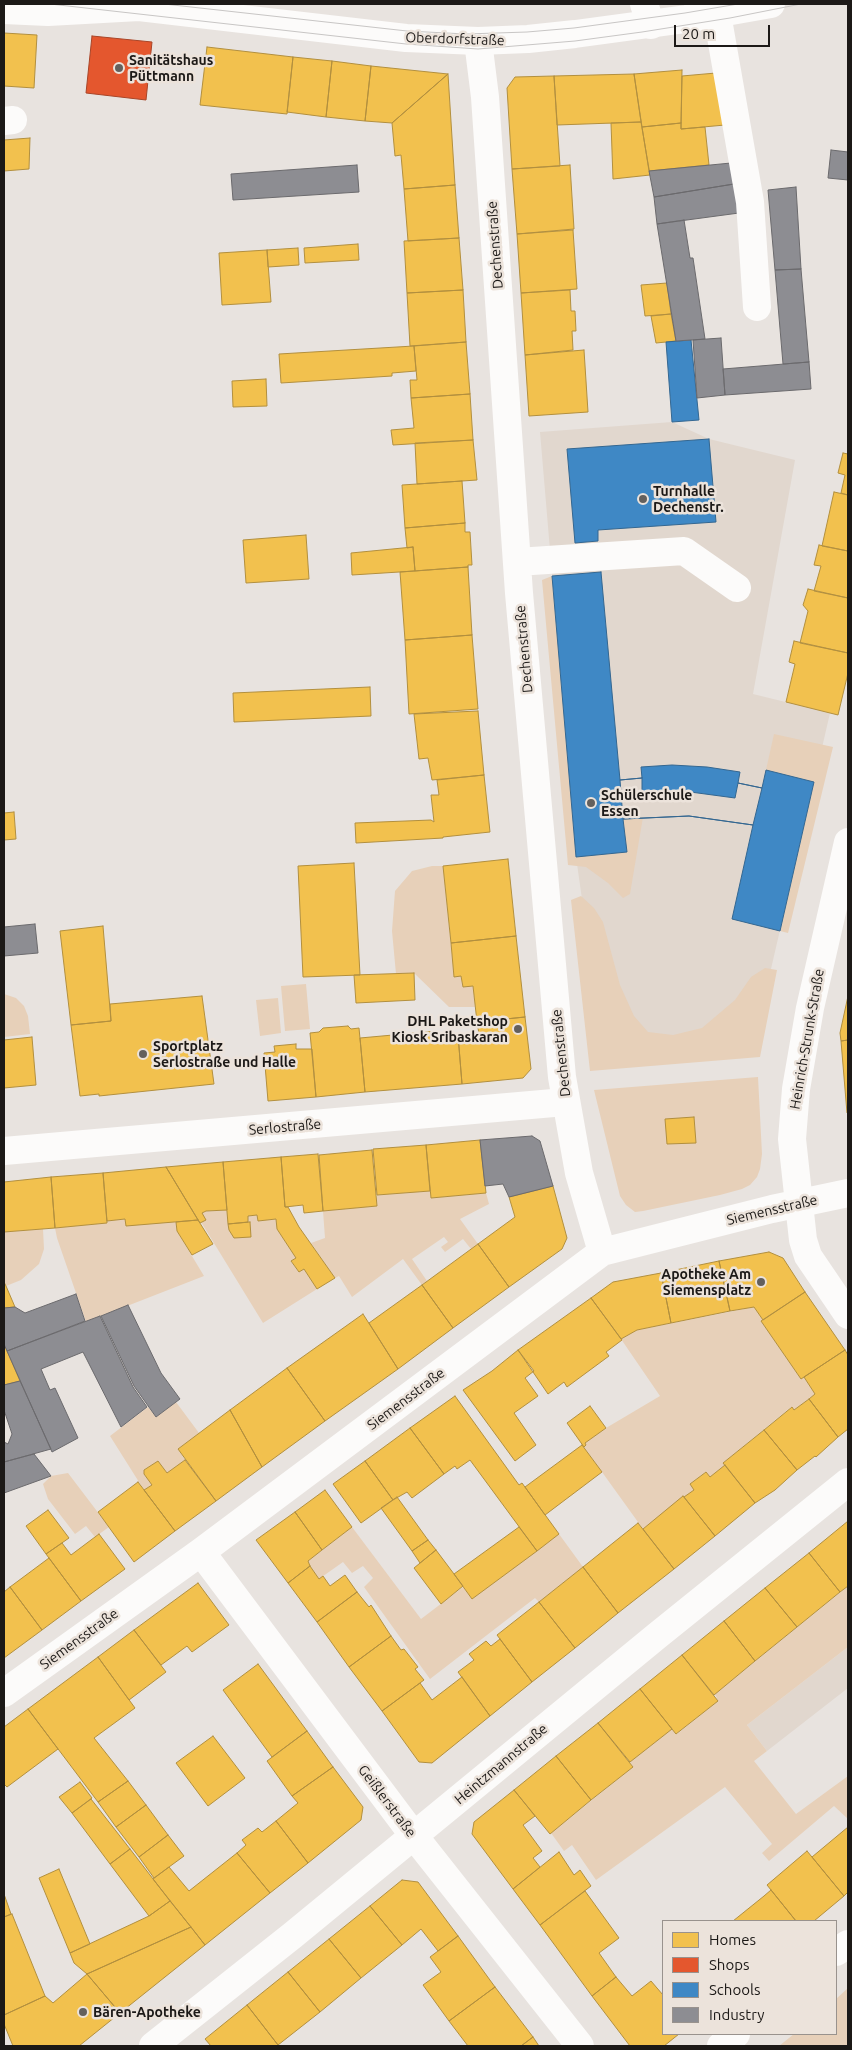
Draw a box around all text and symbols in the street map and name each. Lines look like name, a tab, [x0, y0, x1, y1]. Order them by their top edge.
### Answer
scale bar	[677, 15, 773, 47]
text: 20 m	[682, 25, 715, 42]
street label: Oberdorfstraße	[405, 29, 505, 49]
place label: Sanitätshaus Püttmann	[129, 52, 213, 84]
marker: Sanitätshaus Püttmann	[113, 62, 125, 74]
street label: Dechenstraße	[484, 200, 506, 290]
place label: Turnhalle Dechenstr.	[653, 483, 724, 516]
marker: Turnhalle Dechenstr.	[637, 493, 649, 505]
street label: Dechenstraße	[512, 604, 536, 694]
place label: Schülerschule Essen	[601, 787, 692, 820]
marker: Schülerschule Essen	[585, 797, 597, 809]
street label: Heinrich-Strunk-Straße	[786, 967, 828, 1111]
street label: Dechenstraße	[548, 1008, 574, 1098]
place label: DHL Paketshop Kiosk Sribaskaran	[391, 1013, 508, 1046]
marker: DHL Paketshop Kiosk Sribaskaran	[512, 1023, 524, 1035]
place label: Sportplatz Serlostraße und Halle	[153, 1038, 296, 1070]
marker: Sportplatz Serlostraße und Halle	[137, 1048, 149, 1060]
street label: Serlostraße	[248, 1115, 322, 1139]
street label: Siemensstraße	[725, 1191, 819, 1229]
place label: Apotheke Am Siemensplatz	[661, 1266, 751, 1298]
marker: Apotheke Am Siemensplatz	[755, 1276, 767, 1288]
street label: Siemensstraße	[364, 1364, 448, 1434]
street label: Siemensstraße	[37, 1605, 121, 1673]
street label: Heintzmannstraße	[451, 1720, 551, 1808]
street label: Geißlerstraße	[354, 1762, 420, 1840]
legend	[662, 1920, 837, 2035]
text: Homes	[709, 1931, 756, 1948]
text: Shops	[709, 1956, 750, 1973]
text: Schools	[709, 1981, 760, 1998]
place label: Bären-Apotheke	[93, 2004, 201, 2020]
marker: Bären-Apotheke	[77, 2006, 89, 2018]
text: Industry	[709, 2006, 764, 2023]

